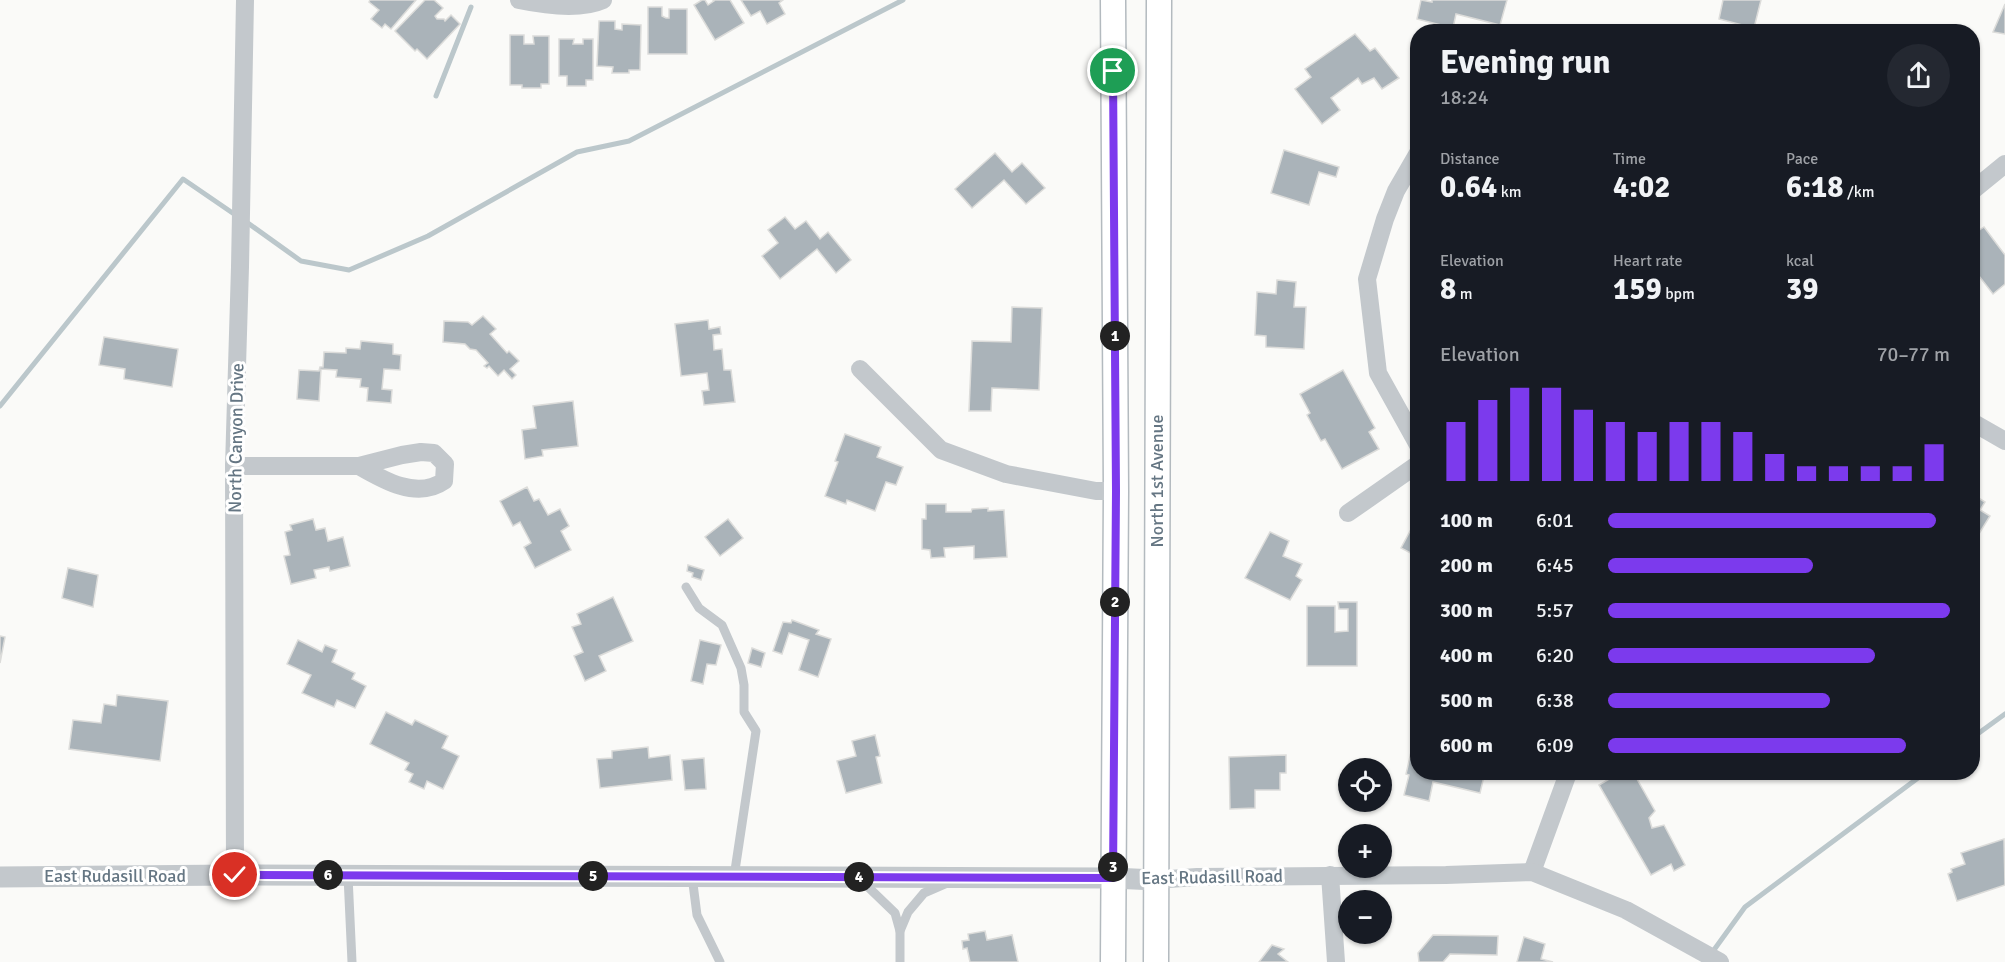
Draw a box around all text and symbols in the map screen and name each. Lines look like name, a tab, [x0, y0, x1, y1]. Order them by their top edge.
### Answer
text: Evening run	[1440, 42, 1610, 83]
button: share	[1887, 44, 1950, 107]
pin	[1087, 45, 1138, 96]
icon: arrive	[1096, 54, 1129, 87]
text: 18:24	[1440, 85, 1489, 110]
text: Distance	[1440, 149, 1500, 169]
text: Time	[1613, 149, 1646, 169]
text: Pace	[1786, 149, 1818, 169]
text: 0.64	[1440, 169, 1497, 206]
text: 4:02	[1613, 169, 1670, 206]
text: 6:18	[1786, 169, 1843, 206]
text: km	[1497, 182, 1522, 202]
text: /km	[1843, 182, 1875, 202]
text: Elevation	[1440, 251, 1504, 271]
text: Heart rate	[1613, 251, 1682, 271]
text: kcal	[1786, 251, 1814, 271]
text: 8	[1440, 271, 1456, 308]
text: 159	[1613, 271, 1662, 308]
text: 39	[1786, 271, 1818, 308]
text: m	[1456, 284, 1472, 304]
text: bpm	[1662, 284, 1695, 304]
pin: 1	[1100, 321, 1130, 351]
text: 1	[1111, 326, 1119, 346]
text: Elevation	[1440, 342, 1520, 367]
text: 70–77 m	[1877, 342, 1950, 367]
street label: North Canyon Drive	[224, 363, 248, 513]
street label: North 1st Avenue	[1146, 415, 1168, 547]
text: 100 m	[1440, 508, 1493, 533]
text: 6:01	[1536, 508, 1574, 533]
text: 200 m	[1440, 553, 1493, 578]
text: 6:45	[1536, 553, 1574, 578]
pin: 2	[1100, 587, 1130, 617]
text: 2	[1111, 592, 1119, 612]
text: 300 m	[1440, 598, 1493, 623]
text: 5:57	[1536, 598, 1574, 623]
text: 400 m	[1440, 643, 1493, 668]
text: 6:20	[1536, 643, 1574, 668]
text: 500 m	[1440, 688, 1493, 713]
text: 6:38	[1536, 688, 1574, 713]
text: 600 m	[1440, 733, 1493, 758]
text: 6:09	[1536, 733, 1574, 758]
map controls	[1338, 758, 1392, 944]
button: locate	[1338, 758, 1392, 812]
button: +	[1338, 824, 1392, 878]
pin	[209, 849, 260, 900]
pin: 3	[1098, 852, 1128, 882]
text: 3	[1109, 857, 1117, 877]
icon: check	[218, 858, 251, 891]
pin: 6	[313, 860, 343, 890]
pin: 5	[578, 861, 608, 891]
pin: 4	[844, 862, 874, 892]
street label: East Rudasill Road	[44, 865, 186, 887]
text: 6	[324, 865, 332, 885]
street label: East Rudasill Road	[1141, 865, 1283, 889]
text: 5	[589, 866, 597, 886]
text: 4	[855, 867, 863, 887]
button: −	[1338, 890, 1392, 944]

